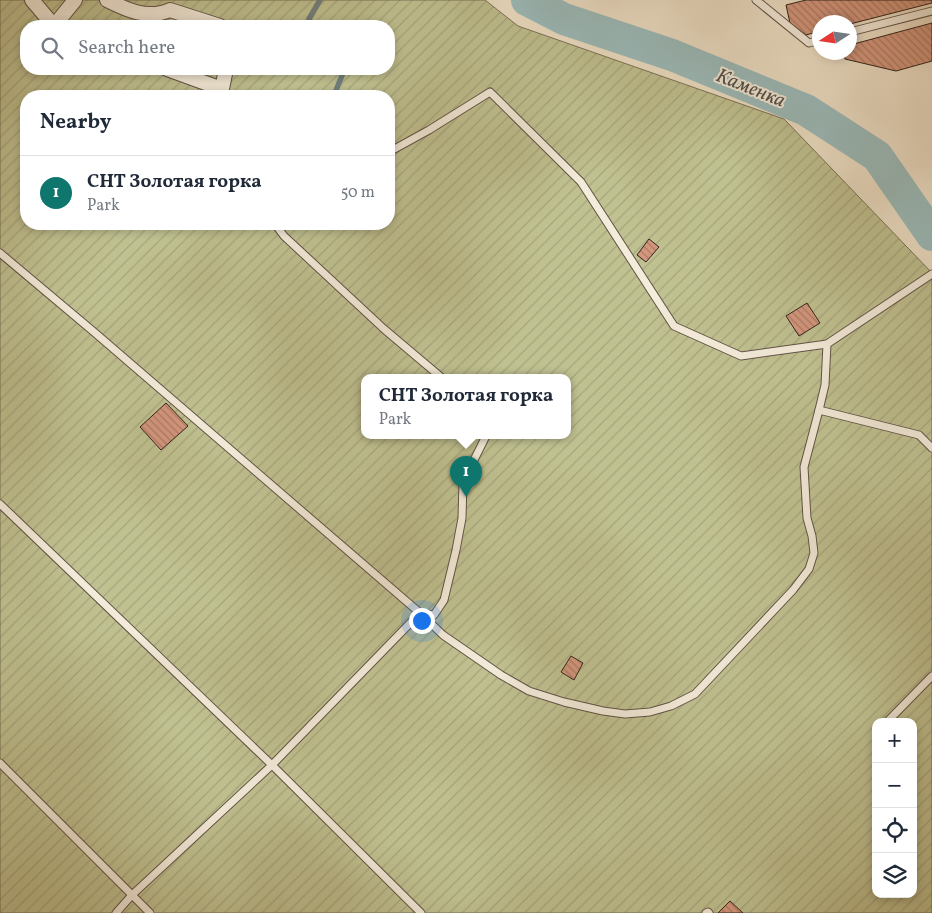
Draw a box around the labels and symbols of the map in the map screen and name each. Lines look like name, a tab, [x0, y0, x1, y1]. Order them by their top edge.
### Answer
north arrow	[812, 15, 857, 60]
water label: Каменка	[711, 62, 789, 115]
pin: 1	[450, 456, 482, 497]
your location	[409, 608, 435, 634]

